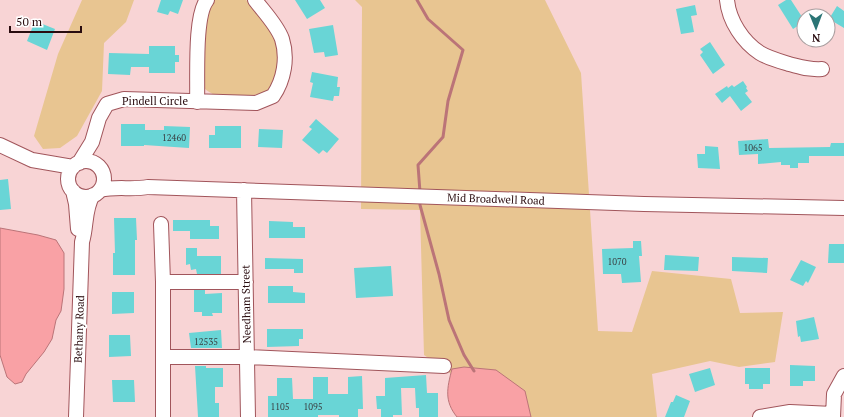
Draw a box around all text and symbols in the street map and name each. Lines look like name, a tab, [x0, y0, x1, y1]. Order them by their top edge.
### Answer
scale bar	[10, 8, 81, 34]
north arrow	[796, 8, 836, 48]
text: 50 m	[16, 14, 43, 29]
text: N	[811, 31, 820, 45]
street label: Pindell Circle	[122, 94, 188, 108]
house number: 12460	[162, 132, 186, 144]
house number: 1065	[743, 142, 763, 154]
street label: Mid Broadwell Road	[447, 190, 545, 208]
house number: 1070	[607, 256, 627, 268]
street label: Needham Street	[238, 265, 254, 343]
street label: Bethany Road	[71, 295, 87, 363]
house number: 12535	[194, 336, 218, 348]
house number: 1105	[270, 401, 290, 413]
house number: 1095	[303, 401, 323, 413]

